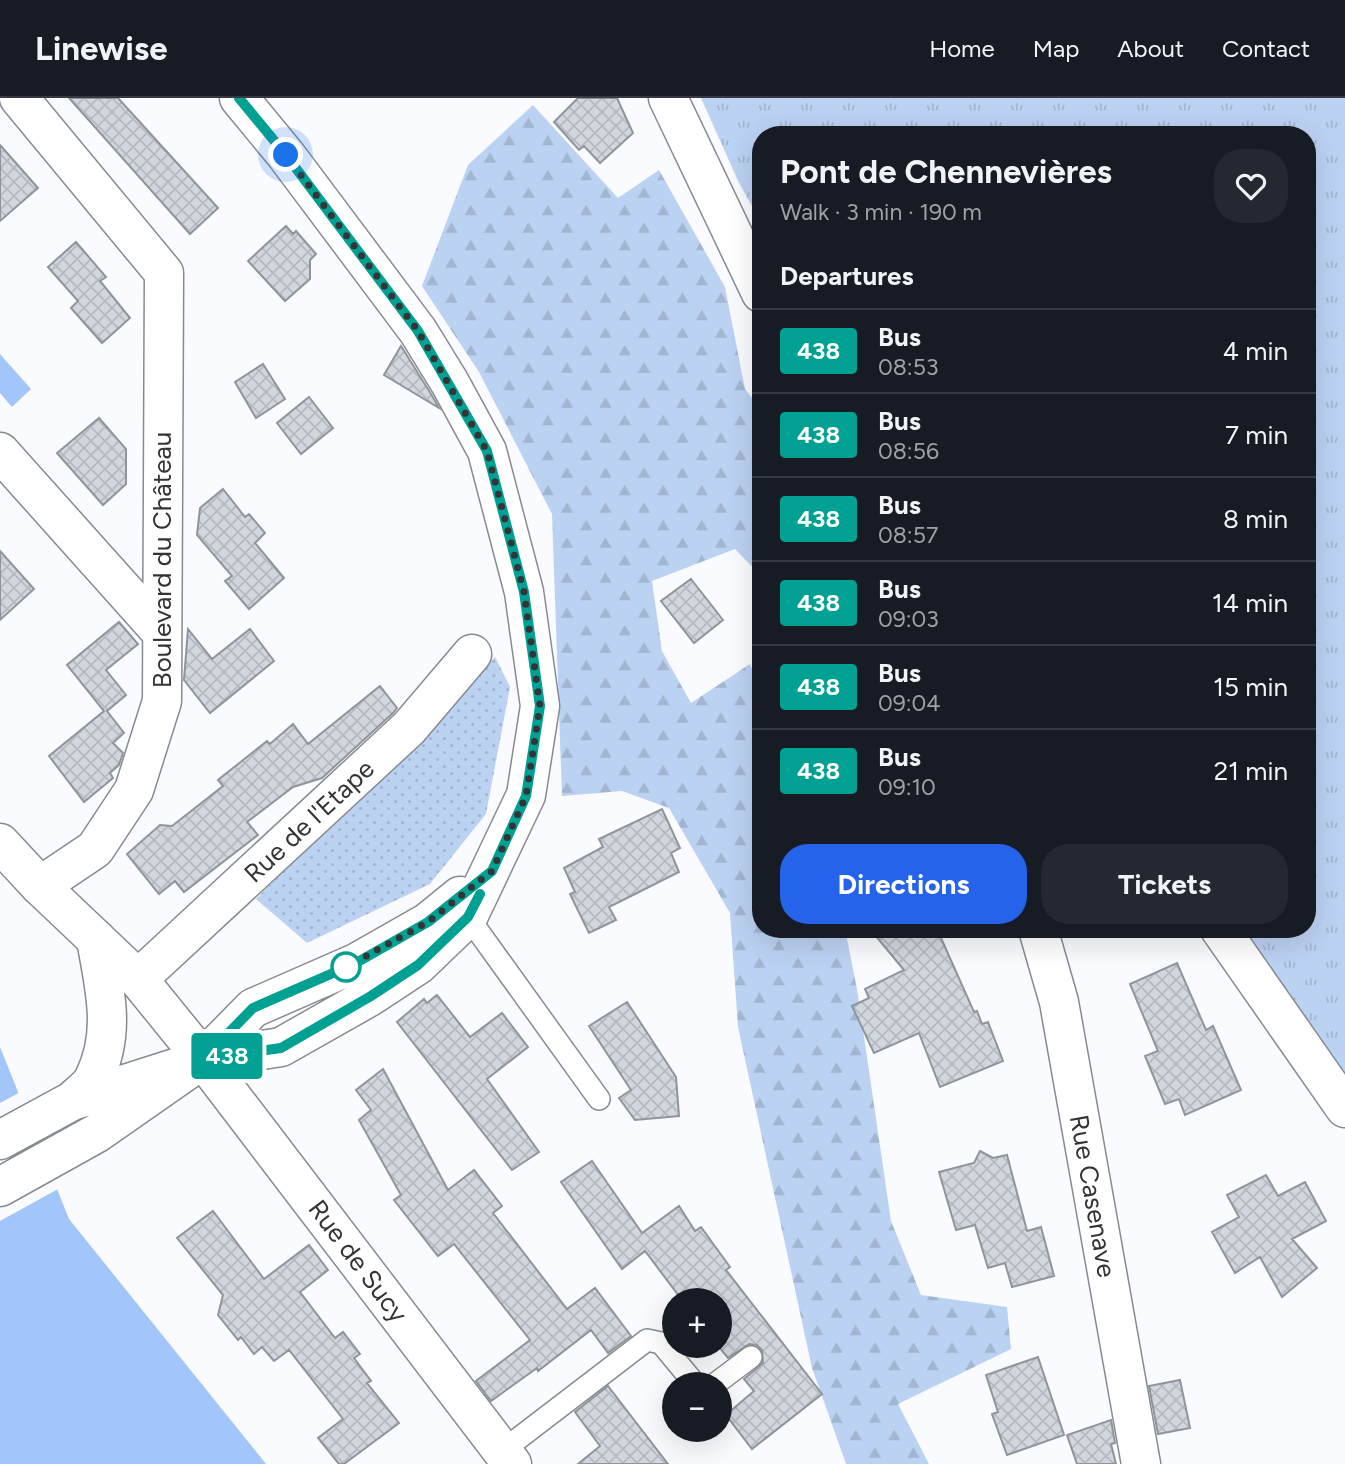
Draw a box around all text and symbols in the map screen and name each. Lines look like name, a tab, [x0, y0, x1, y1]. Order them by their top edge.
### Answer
text: Linewise	[35, 29, 168, 68]
text: Home	[929, 34, 995, 63]
text: Map	[1033, 34, 1079, 63]
text: About	[1117, 34, 1184, 63]
text: Contact	[1222, 34, 1310, 63]
your location	[268, 137, 303, 172]
button: heart	[1214, 149, 1288, 223]
text: Pont de Chennevières	[780, 152, 1112, 191]
text: Walk · 3 min · 190 m	[780, 198, 982, 226]
text: Departures	[780, 260, 914, 292]
text: Bus	[878, 321, 921, 353]
text: 4 min	[1223, 335, 1288, 367]
text: 438	[797, 336, 840, 365]
text: 08:53	[878, 353, 938, 381]
text: Bus	[878, 405, 921, 437]
text: 7 min	[1225, 419, 1288, 451]
text: 438	[797, 420, 840, 449]
street label: Boulevard du Château	[146, 432, 178, 688]
text: 08:56	[878, 437, 939, 465]
text: Bus	[878, 489, 921, 521]
text: 8 min	[1223, 503, 1288, 535]
text: 438	[797, 504, 840, 533]
text: 08:57	[878, 521, 938, 549]
text: Bus	[878, 573, 921, 605]
text: 14 min	[1212, 587, 1288, 619]
text: 438	[797, 588, 840, 617]
text: 09:03	[878, 605, 939, 633]
text: Bus	[878, 657, 921, 689]
text: 15 min	[1213, 671, 1288, 703]
text: 438	[797, 672, 840, 701]
text: 09:04	[878, 689, 941, 717]
text: Bus	[878, 741, 921, 773]
street label: Rue de l'Etape	[237, 753, 381, 889]
text: 21 min	[1214, 755, 1288, 787]
text: 438	[797, 756, 840, 785]
text: 09:10	[878, 773, 936, 801]
button: Directions	[780, 844, 1027, 924]
button: Tickets	[1041, 844, 1288, 924]
unlabelled marker	[331, 952, 361, 982]
line badge: 438	[187, 1033, 267, 1079]
text: 438	[205, 1041, 249, 1070]
street label: Rue Casenave	[1063, 1112, 1123, 1280]
street label: Rue de Sucy	[302, 1193, 415, 1329]
map controls	[662, 1288, 732, 1442]
button: +	[662, 1288, 732, 1358]
button: −	[662, 1372, 732, 1442]

